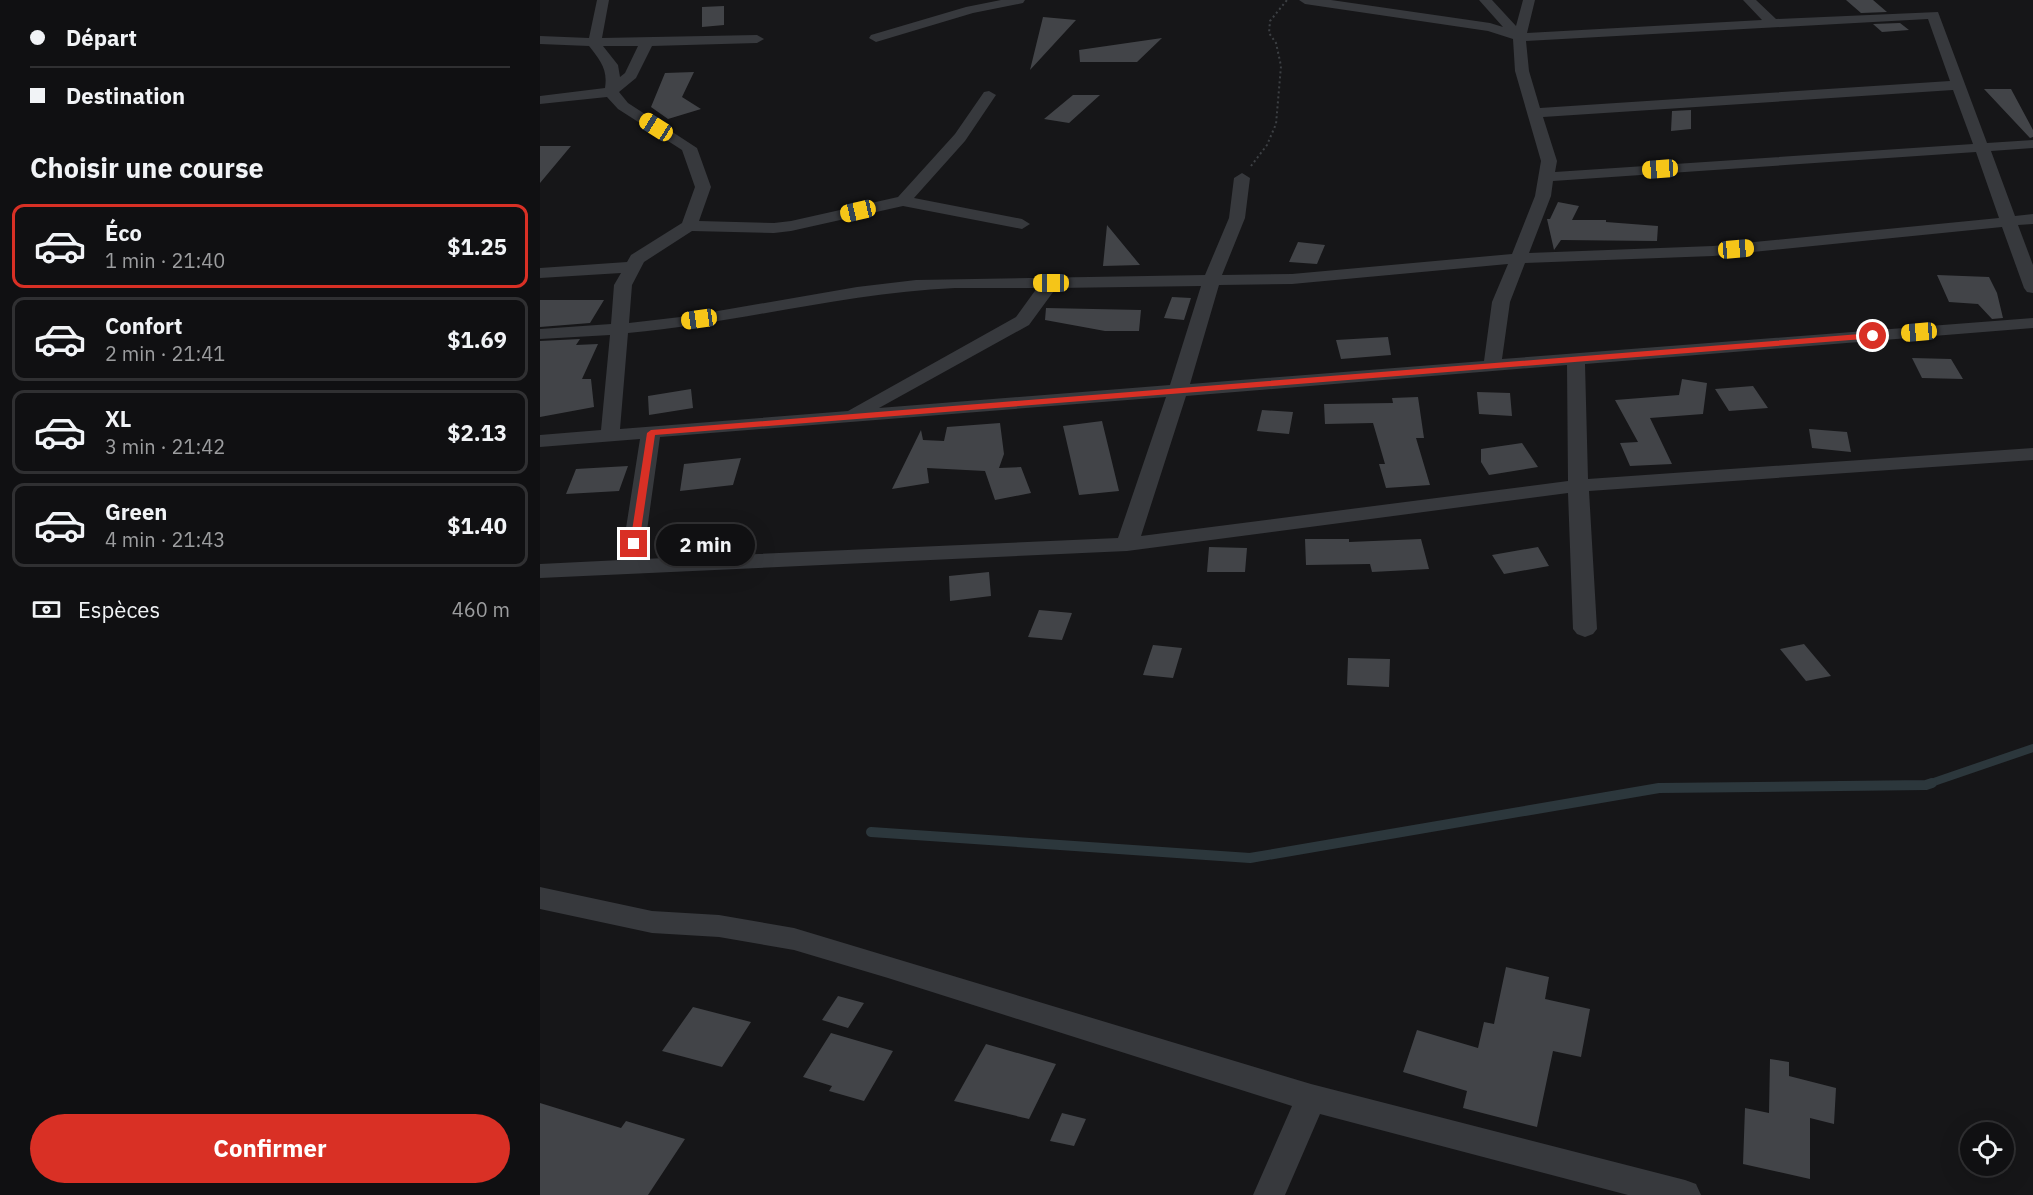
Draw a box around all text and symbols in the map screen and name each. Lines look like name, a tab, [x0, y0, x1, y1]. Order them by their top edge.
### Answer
text: Départ	[66, 23, 137, 52]
text: Destination	[66, 81, 185, 110]
car	[636, 110, 676, 144]
text: Choisir une course	[30, 150, 264, 185]
car	[1641, 159, 1679, 179]
car	[838, 198, 878, 224]
text: Éco	[105, 218, 142, 247]
icon: car	[33, 219, 87, 273]
text: $1.25	[447, 232, 507, 261]
car	[1717, 238, 1755, 260]
text: 1 min · 21:40	[105, 247, 225, 274]
car	[1033, 274, 1069, 292]
car	[680, 308, 718, 330]
text: Confort	[105, 311, 183, 340]
icon: car	[33, 312, 87, 366]
car	[1900, 321, 1938, 343]
route start	[1859, 322, 1886, 349]
text: $1.69	[447, 325, 507, 354]
text: 2 min · 21:41	[105, 340, 225, 367]
text: XL	[105, 404, 131, 433]
icon: car	[33, 405, 87, 459]
text: $2.13	[447, 418, 507, 447]
text: 3 min · 21:42	[105, 433, 225, 460]
text: Green	[105, 497, 167, 526]
icon: car	[33, 498, 87, 552]
text: $1.40	[447, 511, 507, 540]
callout: 2 min	[655, 523, 754, 565]
text: 4 min · 21:43	[105, 526, 225, 553]
route end	[620, 530, 647, 557]
text: 2 min	[679, 531, 732, 558]
icon: cash	[30, 593, 63, 626]
text: Espèces	[78, 595, 160, 624]
text: 460 m	[452, 596, 510, 623]
button: Confirmer	[30, 1114, 510, 1183]
map controls	[1960, 1122, 2014, 1176]
button: locate	[1960, 1122, 2014, 1176]

